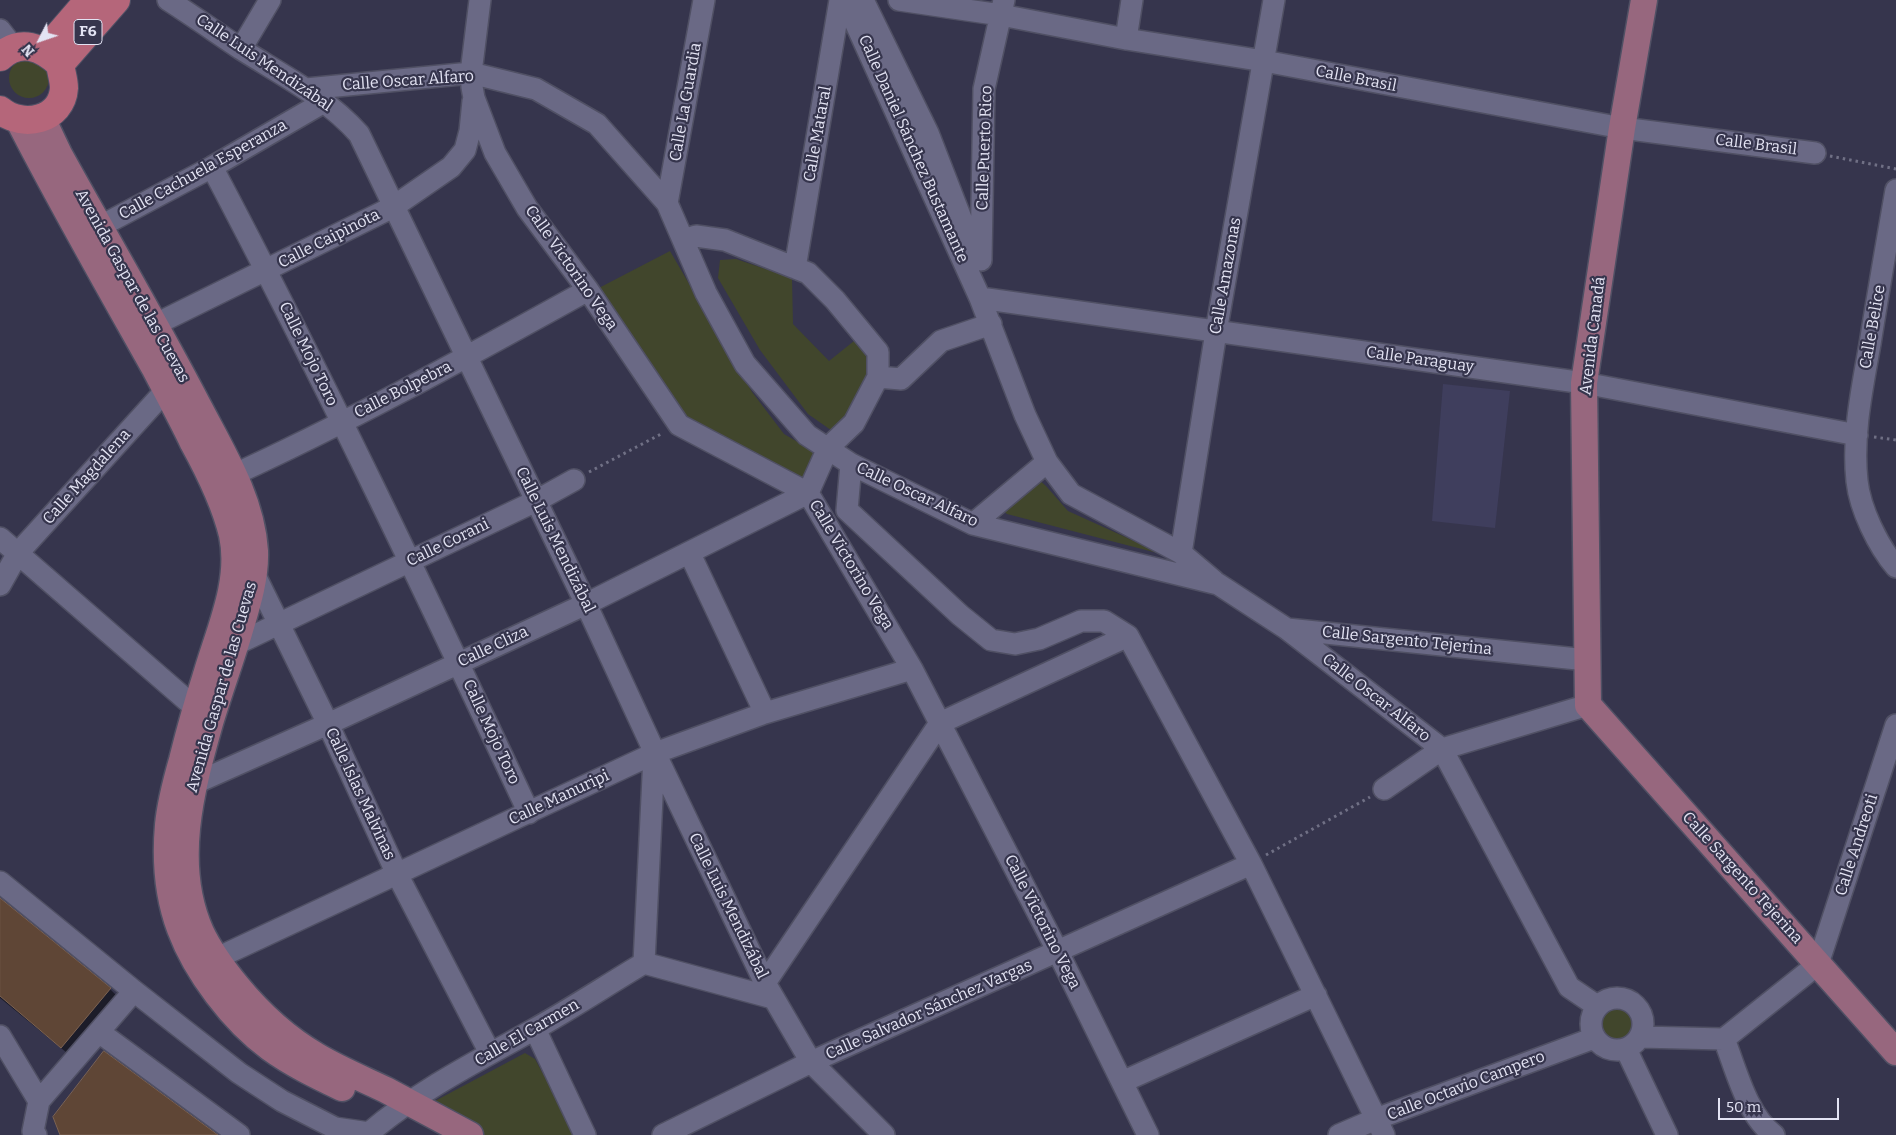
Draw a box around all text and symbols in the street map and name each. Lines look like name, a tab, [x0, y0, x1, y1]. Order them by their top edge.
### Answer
street label: Calle Luis Mendizábal	[192, 10, 336, 116]
north arrow	[15, 15, 65, 65]
road number: F6	[74, 20, 102, 44]
street label: Calle Daniel Sánchez Bustamante	[854, 32, 972, 266]
text: N	[18, 41, 38, 60]
street label: Calle La Guardia	[666, 41, 706, 163]
street label: Calle Brasil	[1314, 62, 1398, 96]
street label: Calle Oscar Alfaro	[341, 67, 475, 95]
street label: Calle Mataral	[800, 85, 836, 183]
street label: Calle Puerto Rico	[973, 85, 997, 211]
street label: Calle Cachuela Esperanza	[116, 116, 290, 224]
street label: Calle Brasil	[1714, 130, 1798, 160]
street label: Avenida Gaspar de las Cuevas	[71, 186, 193, 386]
street label: Calle Victorino Vega	[521, 202, 621, 334]
street label: Calle Caipinota	[275, 205, 383, 273]
street label: Calle Amazonas	[1206, 216, 1246, 336]
street label: Avenida Canadá	[1576, 276, 1610, 396]
street label: Calle Belice	[1856, 284, 1890, 370]
street label: Calle Mojo Toro	[275, 299, 341, 409]
street label: Calle Paraguay	[1365, 343, 1475, 377]
street label: Calle Bolpebra	[351, 357, 455, 423]
street label: Calle Magdalena	[39, 425, 135, 529]
street label: Calle Oscar Alfaro	[853, 458, 981, 532]
street label: Calle Luis Mendizábal	[511, 464, 599, 616]
street label: Calle Victorino Vega	[805, 497, 897, 633]
street label: Calle Corani	[404, 515, 492, 571]
street label: Avenida Gaspar de las Cuevas	[183, 579, 261, 795]
street label: Calle Cliza	[455, 622, 531, 672]
street label: Calle Sargento Tejerina	[1321, 623, 1493, 659]
street label: Calle Oscar Alfaro	[1318, 650, 1434, 746]
street label: Calle Mojo Toro	[458, 677, 524, 787]
street label: Calle Islas Malvinas	[321, 725, 399, 863]
street label: Calle Manuripi	[506, 766, 612, 830]
street label: Calle Andreoti	[1832, 792, 1882, 898]
street label: Calle Sargento Tejerina	[1678, 808, 1806, 948]
street label: Calle Luis Mendizábal	[684, 830, 772, 982]
street label: Calle Victorino Vega	[1000, 852, 1084, 992]
street label: Calle Salvador Sánchez Vargas	[823, 956, 1035, 1064]
street label: Calle El Carmen	[471, 995, 583, 1071]
street label: Calle Octavio Campero	[1384, 1047, 1548, 1125]
scale bar	[1721, 1088, 1842, 1120]
text: 50 m	[1726, 1098, 1761, 1116]

